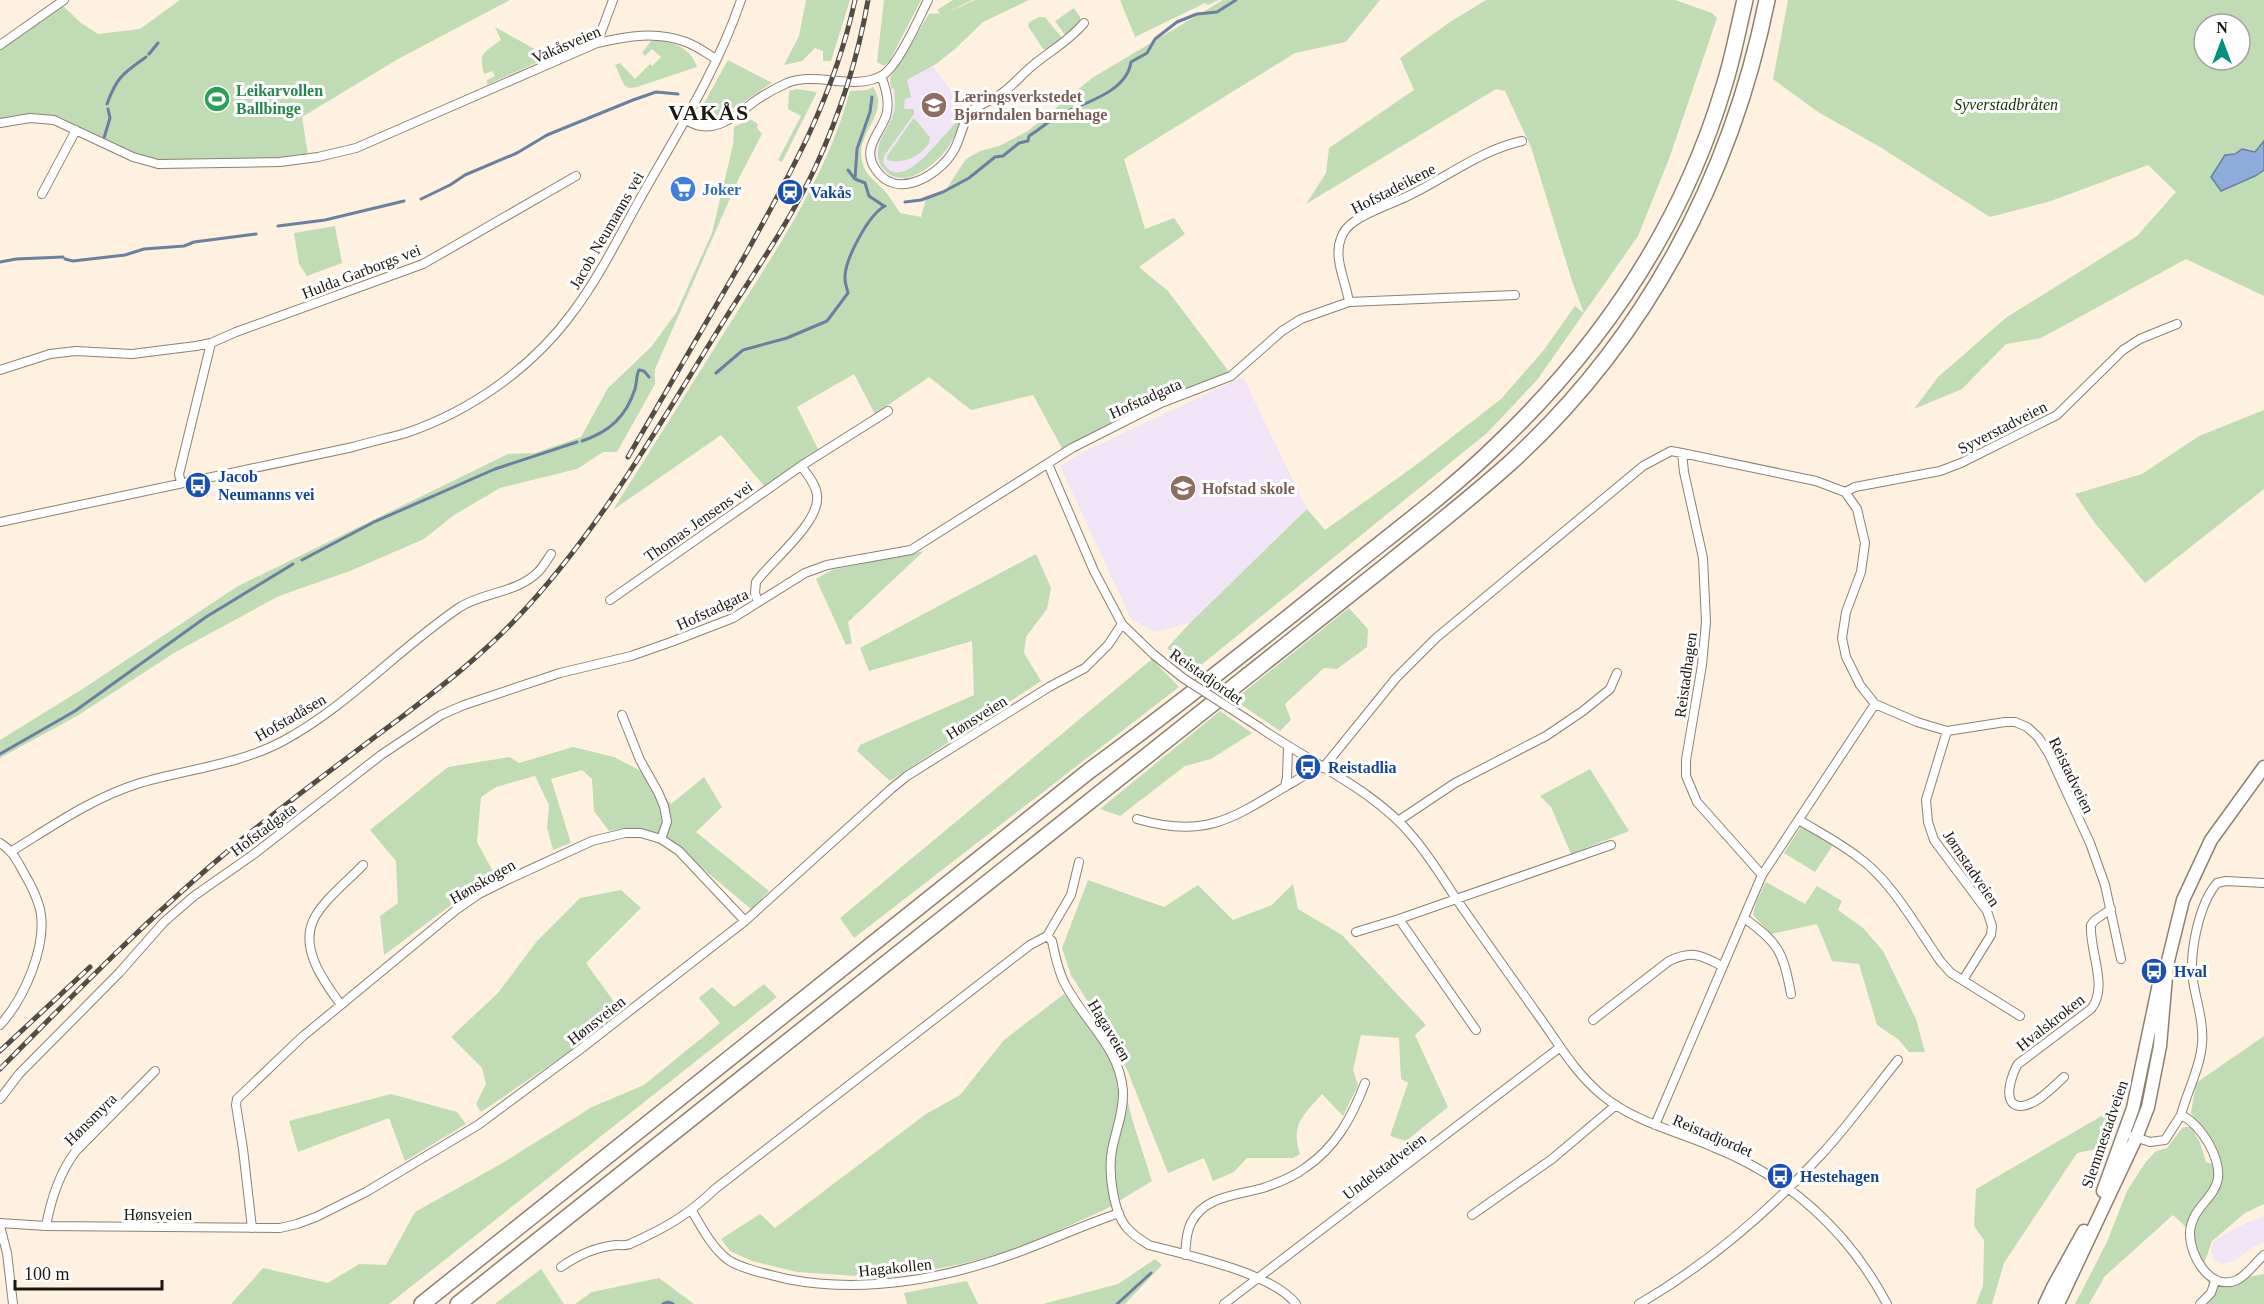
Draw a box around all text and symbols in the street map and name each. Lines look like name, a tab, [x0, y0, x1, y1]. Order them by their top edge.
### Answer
north arrow	[2192, 12, 2252, 72]
text: N	[2216, 19, 2228, 36]
street label: Vakåsveien	[529, 22, 603, 67]
place label: Leikarvollen Ballbinge	[236, 82, 323, 118]
sports icon: Leikarvollen Ballbinge	[202, 84, 232, 114]
place label: Læringsverkstedet Bjørndalen barnehage	[954, 88, 1107, 124]
school or university icon: Læringsverkstedet Bjørndalen barnehage	[919, 90, 949, 120]
park label: Syverstadbråten	[1954, 96, 2058, 114]
district label: VAKÅS	[668, 100, 750, 125]
street label: Hofstadeikene	[1348, 160, 1438, 217]
street label: Jacob Neumanns vei	[566, 168, 647, 292]
supermarket icon: Joker	[668, 174, 698, 204]
station icon: Vakås	[775, 177, 805, 207]
place label: Joker	[702, 181, 741, 198]
place label: Vakås	[810, 184, 851, 201]
street label: Hulda Garborgs vei	[299, 241, 424, 303]
street label: Hofstadgata	[1106, 375, 1184, 423]
street label: Syverstadveien	[1955, 398, 2050, 458]
place label: Jacob Neumanns vei	[218, 468, 315, 503]
bus stop icon: Jacob Neumanns vei	[183, 470, 213, 500]
school or university icon: Hofstad skole	[1168, 473, 1198, 503]
street label: Thomas Jensens vei	[641, 477, 756, 565]
place label: Hofstad skole	[1202, 480, 1295, 497]
street label: Hofstadgata	[674, 585, 751, 634]
street label: Reistadhagen	[1671, 631, 1701, 719]
street label: Reistadjordet	[1166, 645, 1247, 709]
street label: Hofstadåsen	[252, 690, 329, 745]
street label: Hønsveien	[943, 692, 1010, 743]
street label: Reistadveien	[2046, 734, 2097, 816]
bus stop icon: Reistadlia	[1293, 752, 1323, 782]
place label: Reistadlia	[1328, 759, 1396, 776]
street label: Hofstadgata	[227, 799, 300, 860]
street label: Jørnstadveien	[1940, 827, 2003, 910]
street label: Hønskogen	[446, 856, 519, 908]
bus stop icon: Hval	[2139, 956, 2169, 986]
place label: Hval	[2174, 963, 2207, 980]
street label: Hvalskroken	[2013, 991, 2088, 1054]
street label: Hønsveien	[564, 993, 629, 1048]
street label: Hagaveien	[1084, 997, 1134, 1064]
street label: Slemmestadveien	[2078, 1078, 2131, 1190]
street label: Hønsmyra	[61, 1090, 121, 1150]
street label: Reistadjordet	[1670, 1111, 1756, 1161]
street label: Undelstadveien	[1339, 1130, 1429, 1203]
bus stop icon: Hestehagen	[1765, 1161, 1795, 1191]
place label: Hestehagen	[1800, 1168, 1879, 1186]
street label: Hønsveien	[124, 1206, 192, 1223]
scale bar	[15, 1253, 162, 1291]
street label: Hagakollen	[857, 1255, 933, 1281]
text: 100 m	[24, 1264, 70, 1284]

